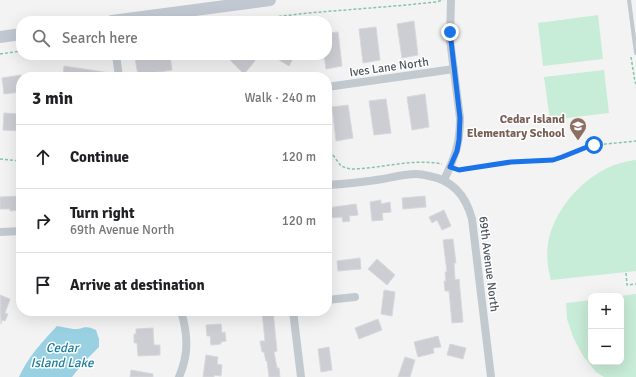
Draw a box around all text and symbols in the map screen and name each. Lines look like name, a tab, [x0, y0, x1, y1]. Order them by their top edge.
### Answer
search box	[16, 16, 332, 60]
route end	[441, 23, 459, 41]
icon: search	[30, 27, 52, 49]
text: Search here	[62, 29, 138, 47]
street label: Ives Lane North	[348, 55, 430, 80]
text: 3 min	[32, 88, 73, 109]
text: Walk · 240 m	[245, 90, 316, 106]
place label: Cedar Island Elementary School	[467, 112, 566, 141]
school or university icon: Cedar Island Elementary School	[568, 116, 588, 141]
route start	[585, 136, 603, 154]
icon: ahead	[32, 146, 54, 168]
text: Continue	[70, 148, 129, 166]
text: 120 m	[282, 149, 316, 165]
text: Turn right	[70, 204, 135, 222]
icon: right	[32, 210, 54, 232]
text: 120 m	[282, 213, 316, 229]
street label: 69th Avenue North	[475, 215, 502, 313]
text: 69th Avenue North	[70, 222, 174, 238]
icon: arrive	[32, 274, 54, 296]
text: Arrive at destination	[70, 276, 205, 294]
map controls	[588, 293, 624, 365]
button: +	[588, 293, 624, 329]
button: −	[588, 329, 624, 365]
water label: Cedar Island Lake	[31, 340, 95, 371]

